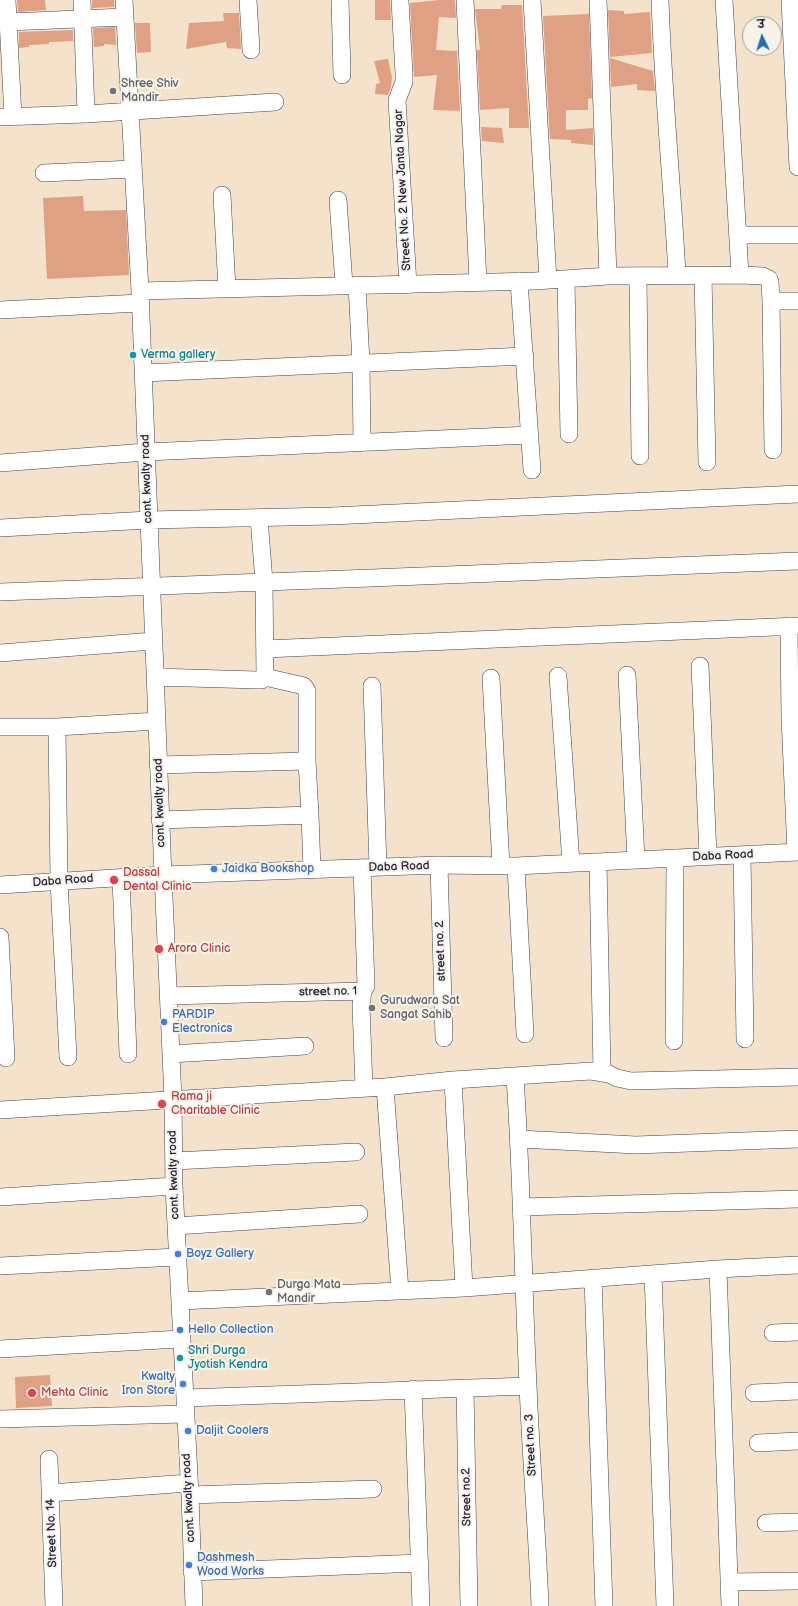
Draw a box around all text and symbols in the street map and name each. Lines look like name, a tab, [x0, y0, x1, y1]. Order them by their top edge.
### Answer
north arrow	[742, 16, 782, 56]
text: उ	[757, 18, 765, 31]
place label: Shree Shiv Mandir	[121, 77, 179, 105]
marker: Shree Shiv Mandir	[108, 86, 118, 96]
street label: Street No. 2 New Janta Nagar	[392, 109, 414, 271]
place label: Verma gallery	[141, 348, 215, 362]
marker: Verma gallery	[128, 350, 138, 360]
street label: cont. kwalty road	[138, 434, 156, 524]
street label: cont. kwalty road	[151, 758, 169, 848]
street label: Daba Road	[692, 847, 754, 865]
street label: Daba Road	[368, 859, 430, 875]
place label: Jaidka Bookshop	[222, 862, 314, 876]
marker: Jaidka Bookshop	[209, 864, 219, 874]
place label: Dassal Dental Clinic	[123, 866, 191, 894]
street label: Daba Road	[32, 872, 94, 890]
marker: Dassal Dental Clinic	[108, 874, 120, 886]
street label: street no. 2	[433, 920, 449, 982]
place label: Arora Clinic	[168, 942, 230, 956]
marker: Arora Clinic	[153, 943, 165, 955]
street label: street no. 1	[299, 984, 357, 1000]
place label: Gurudwara Sat Sangat Sahib	[380, 994, 460, 1022]
marker: Gurudwara Sat Sangat Sahib	[367, 1003, 377, 1013]
place label: PARDIP Electronics	[172, 1008, 232, 1036]
marker: PARDIP Electronics	[159, 1017, 169, 1027]
place label: Rama ji Charitable Clinic	[171, 1090, 260, 1118]
marker: Rama ji Charitable Clinic	[156, 1098, 168, 1110]
street label: cont. kwalty road	[165, 1130, 183, 1220]
place label: Boyz Gallery	[186, 1247, 254, 1261]
marker: Boyz Gallery	[173, 1249, 183, 1259]
place label: Durga Mata Mandir	[277, 1278, 341, 1306]
marker: Durga Mata Mandir	[264, 1287, 274, 1297]
place label: Hello Collection	[188, 1323, 273, 1337]
marker: Hello Collection	[175, 1325, 185, 1335]
place label: Shri Durga Jyotish Kendra	[188, 1344, 268, 1372]
marker: Shri Durga Jyotish Kendra	[175, 1353, 185, 1363]
place label: Kwalty Iron Store	[122, 1370, 175, 1398]
marker: Kwalty Iron Store	[178, 1379, 188, 1389]
place label: Mehta Clinic	[41, 1386, 108, 1400]
marker: Mehta Clinic	[26, 1387, 38, 1399]
street label: Street no. 3	[522, 1414, 540, 1476]
place label: Daljit Coolers	[196, 1424, 269, 1438]
marker: Daljit Coolers	[183, 1426, 193, 1436]
street label: cont. kwalty road	[179, 1453, 199, 1543]
street label: Street no.2	[459, 1467, 475, 1527]
street label: Street No. 14	[44, 1498, 60, 1568]
place label: Dashmesh Wood Works	[197, 1551, 264, 1579]
marker: Dashmesh Wood Works	[184, 1560, 194, 1570]

